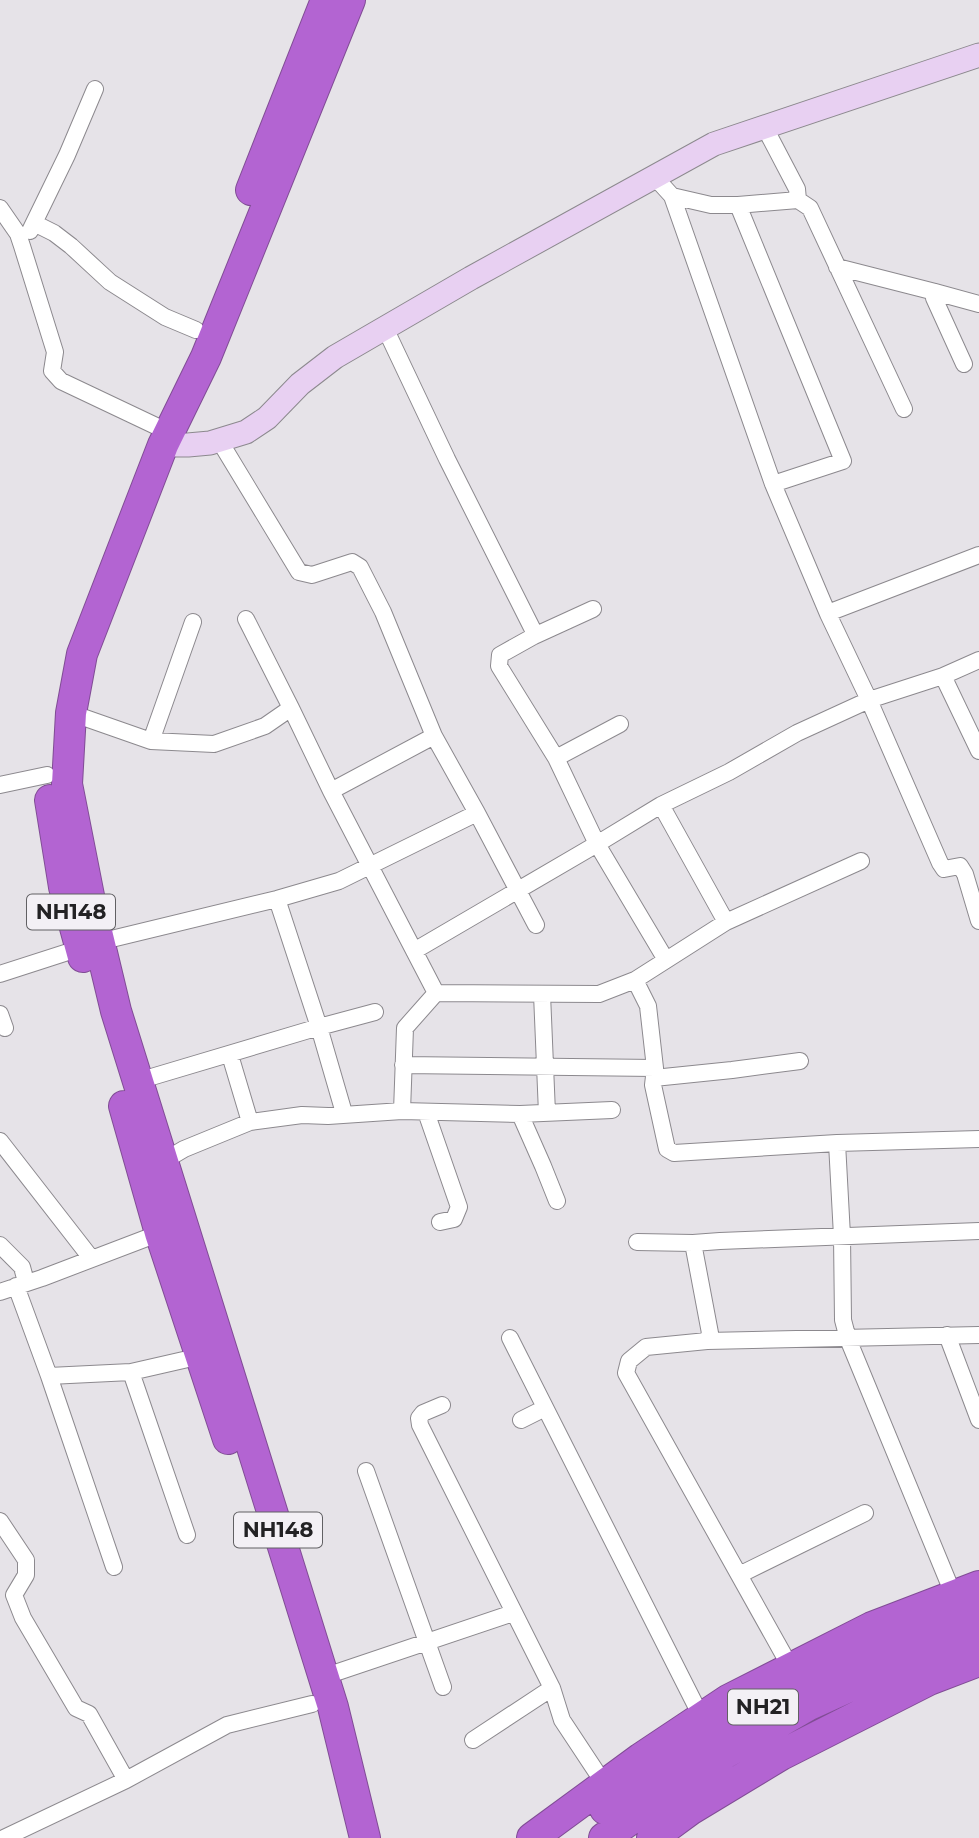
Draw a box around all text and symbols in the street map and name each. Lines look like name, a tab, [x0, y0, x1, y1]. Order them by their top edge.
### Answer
road number: NH148	[27, 894, 115, 930]
road number: NH148	[234, 1512, 322, 1548]
road number: NH21	[728, 1690, 798, 1724]

